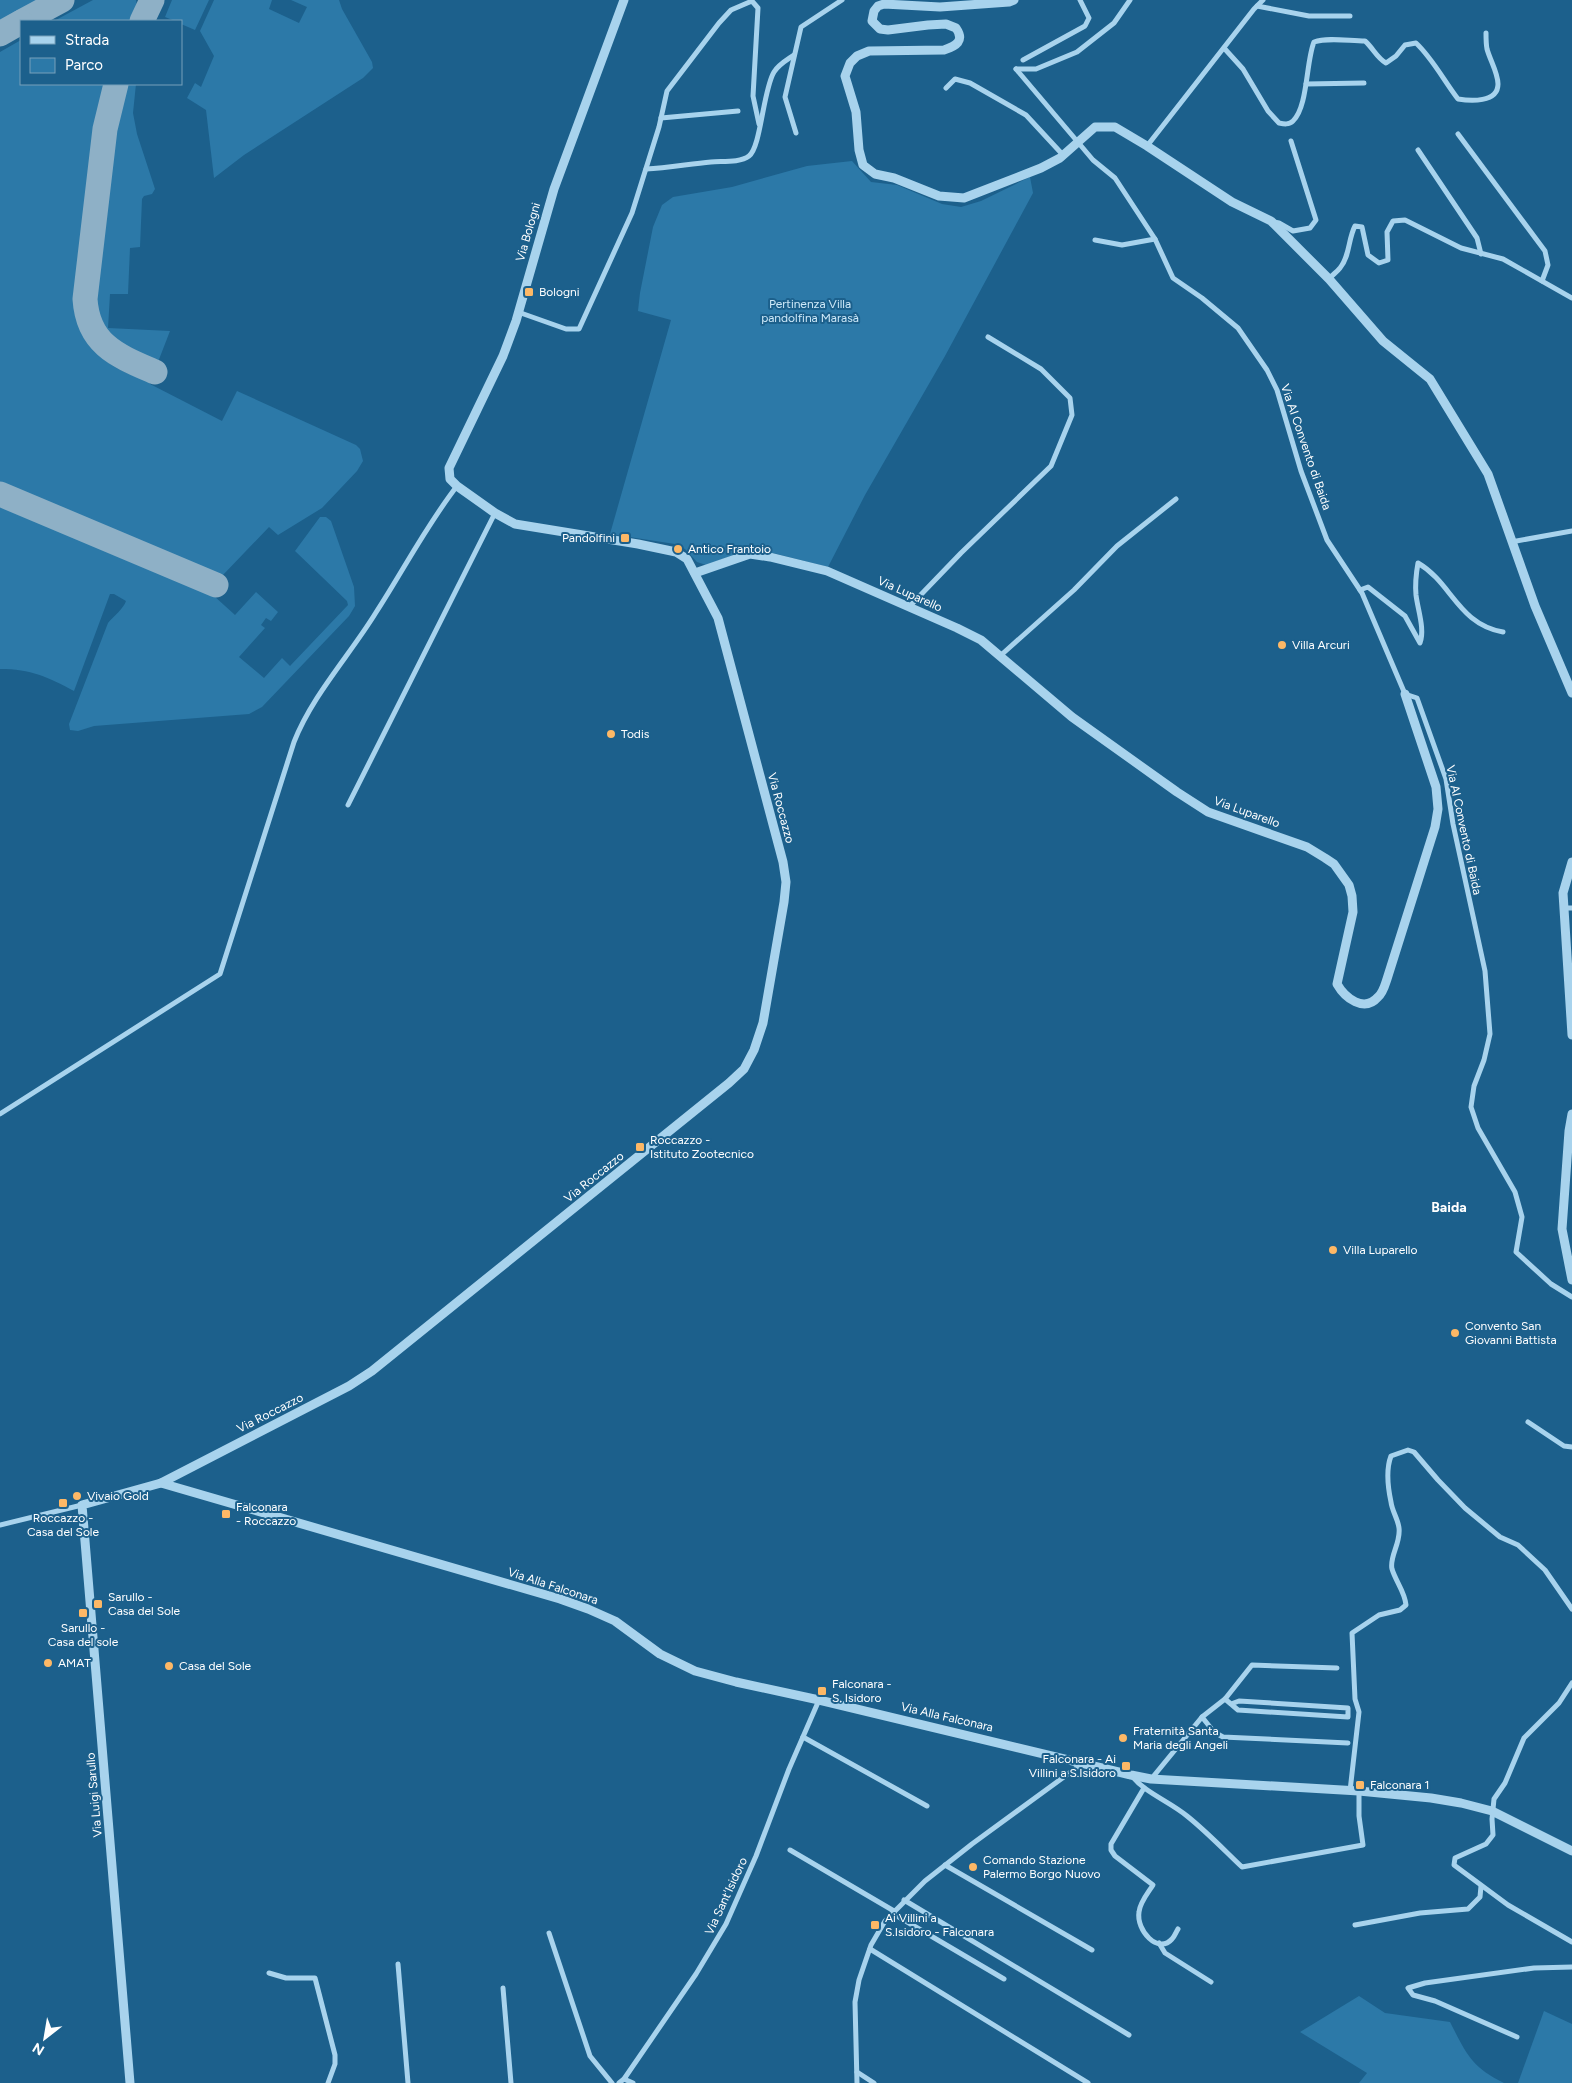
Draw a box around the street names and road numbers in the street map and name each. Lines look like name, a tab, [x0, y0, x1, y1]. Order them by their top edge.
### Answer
street label: Via Bologni	[513, 201, 543, 263]
street label: Via Al Convento di Baida	[1278, 382, 1334, 512]
street label: Via Luparello	[876, 574, 944, 614]
street label: Via Al Convento di Baida	[1443, 764, 1485, 896]
street label: Via Roccazzo	[765, 771, 797, 845]
street label: Via Luparello	[1212, 794, 1282, 830]
street label: Via Roccazzo	[561, 1149, 627, 1205]
street label: Via Roccazzo	[235, 1390, 306, 1436]
street label: Via Alla Falconara	[506, 1565, 600, 1607]
street label: Via Alla Falconara	[899, 1700, 995, 1734]
street label: Via Luigi Sarullo	[83, 1752, 105, 1838]
street label: Via Sant'Isidoro	[702, 1855, 750, 1937]

